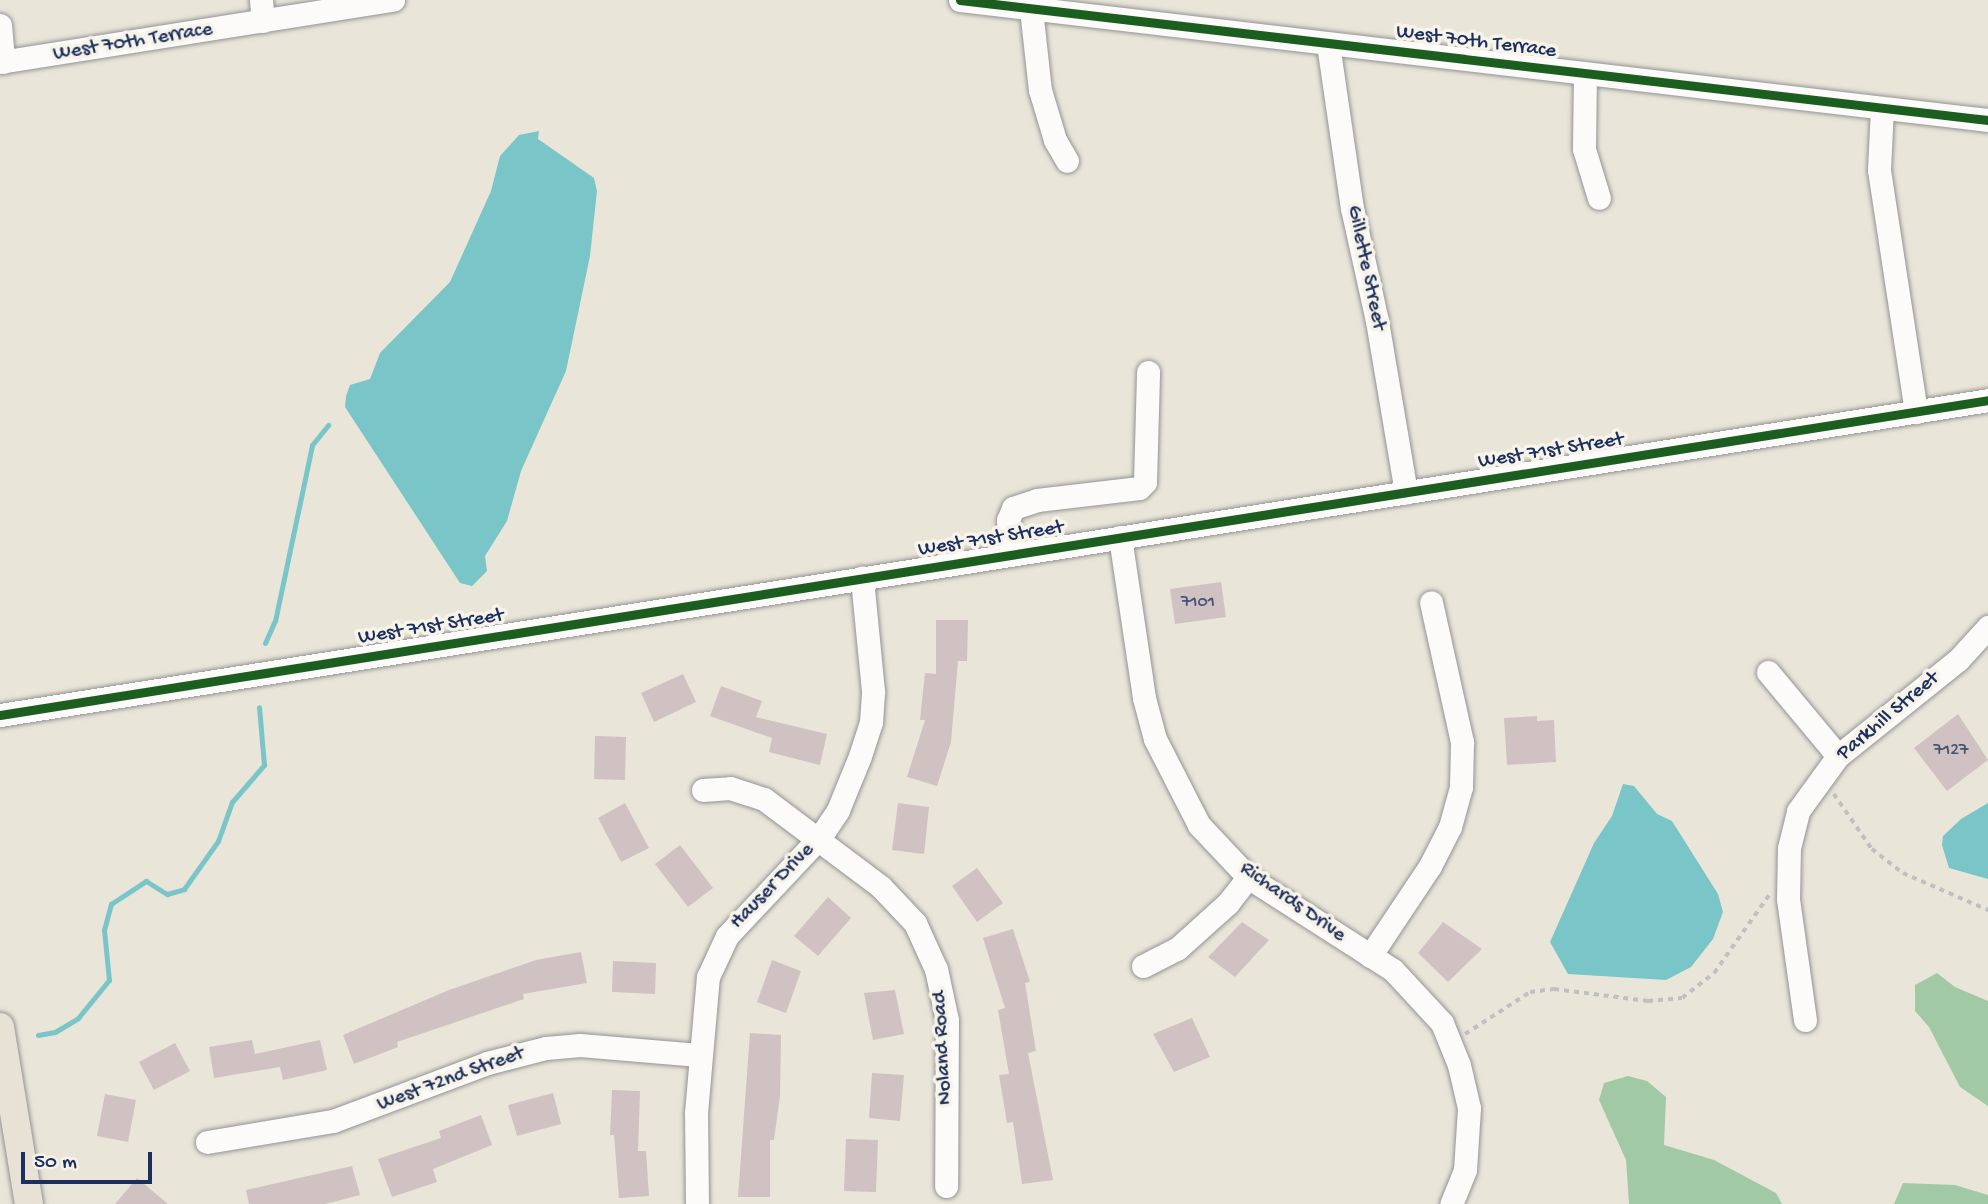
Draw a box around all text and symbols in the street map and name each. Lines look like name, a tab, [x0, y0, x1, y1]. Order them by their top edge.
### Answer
street label: West 70th Terrace	[51, 18, 215, 68]
street label: West 70th Terrace	[1395, 21, 1557, 65]
street label: Gillette Street	[1339, 203, 1391, 333]
street label: West 71st Street	[1477, 428, 1625, 476]
street label: West 71st Street	[917, 516, 1065, 564]
house number: 7101	[1181, 592, 1215, 614]
street label: West 71st Street	[357, 604, 505, 652]
street label: Parkhill Street	[1833, 667, 1945, 767]
house number: 7127	[1934, 740, 1968, 762]
street label: Hauser Drive	[726, 839, 820, 935]
street label: Richards Drive	[1234, 857, 1350, 949]
street label: Noland Road	[928, 990, 960, 1106]
street label: West 72nd Street	[374, 1042, 528, 1118]
scale bar	[24, 1138, 156, 1182]
text: 50 m	[34, 1151, 77, 1176]

